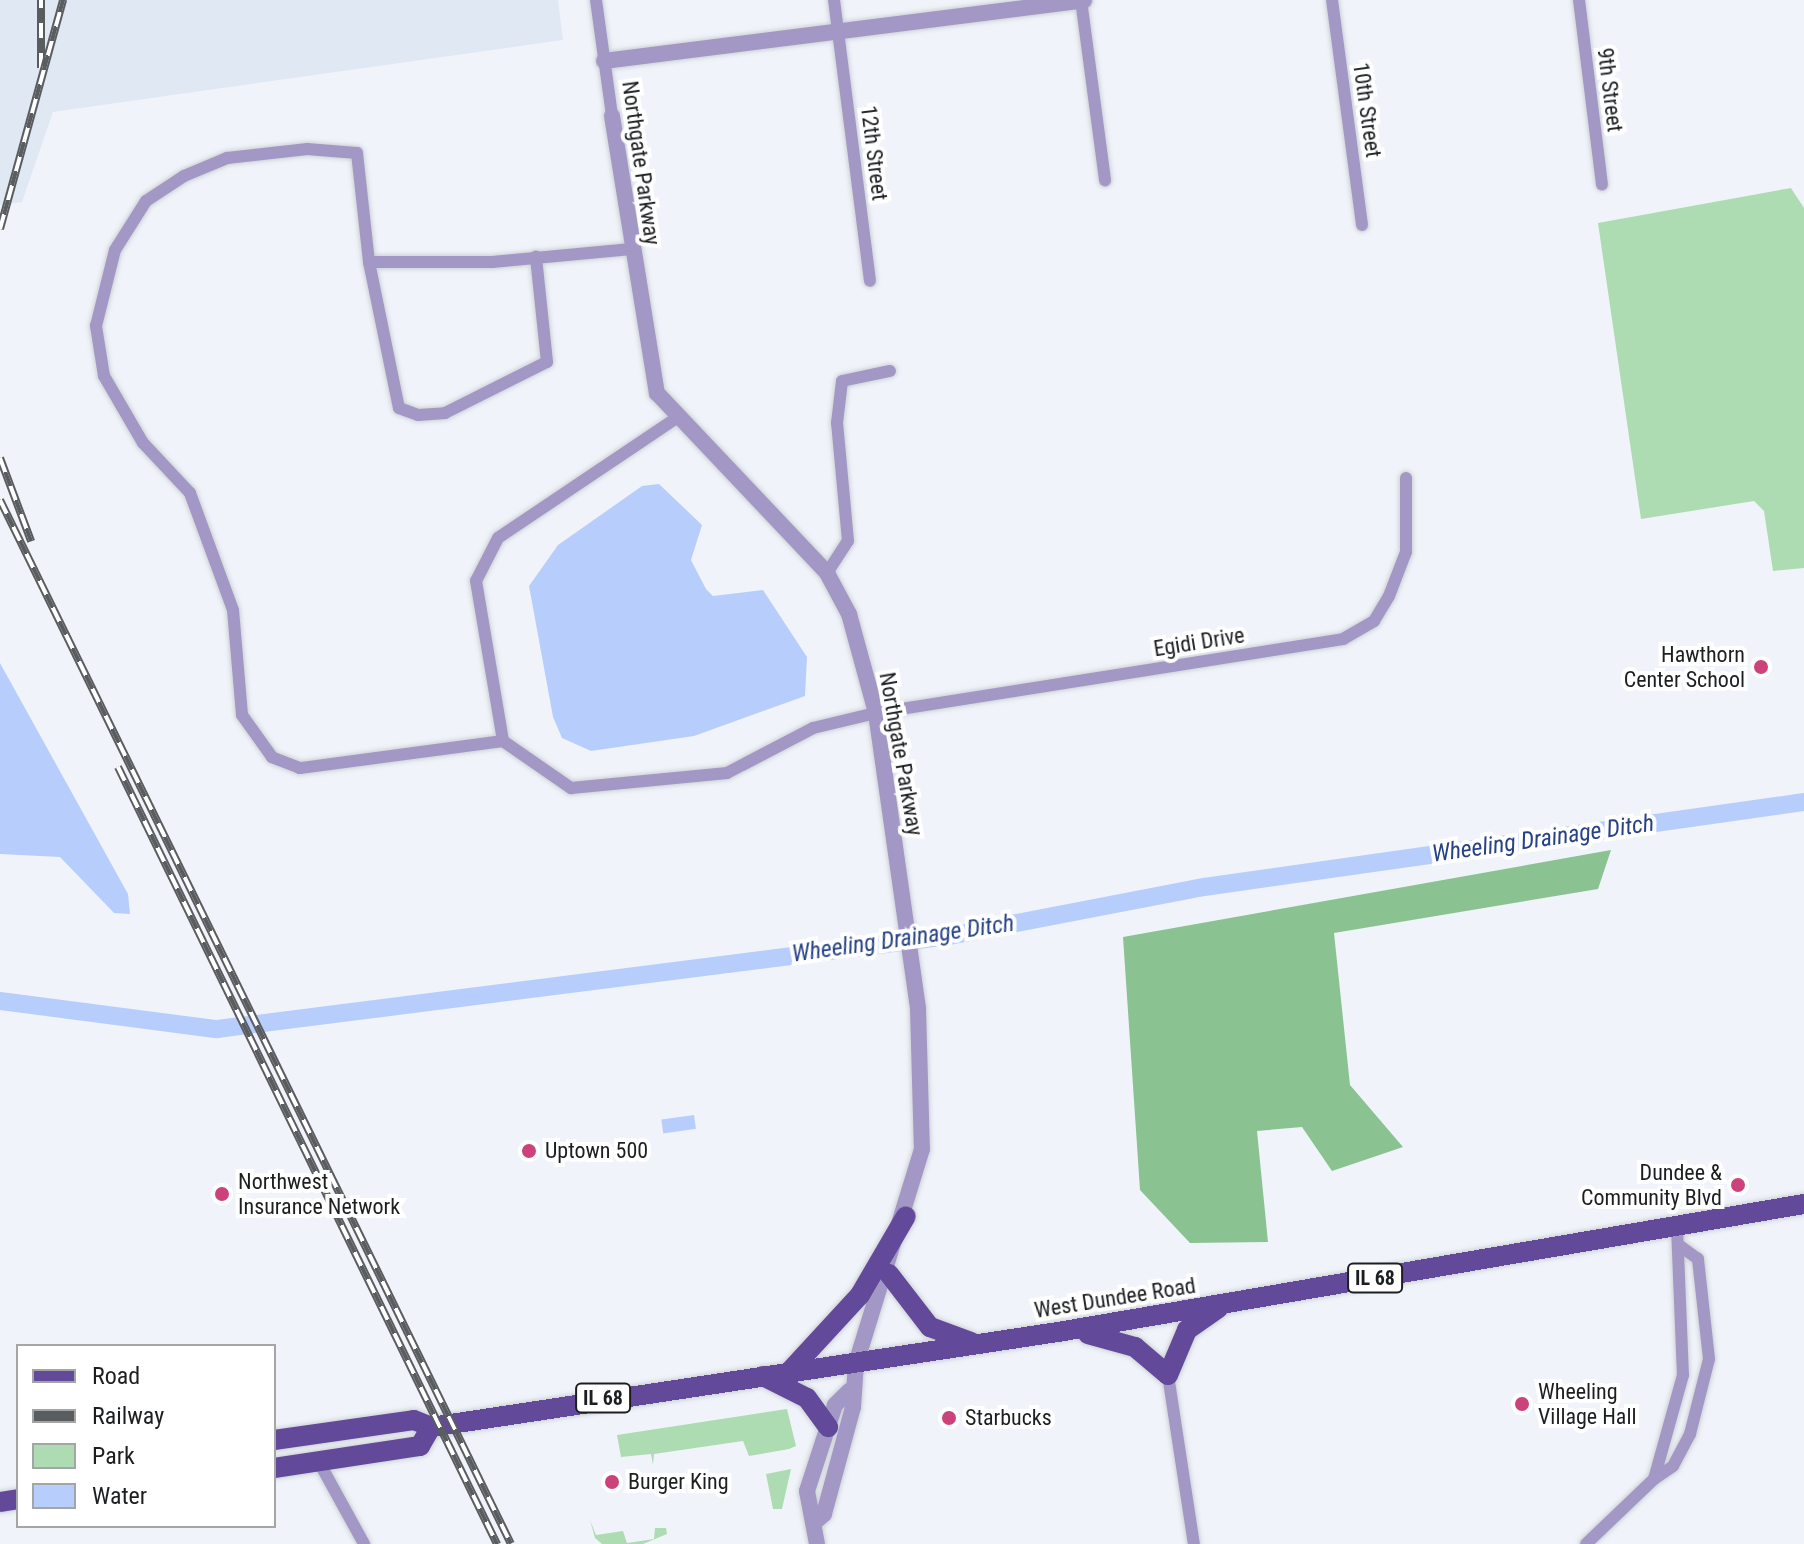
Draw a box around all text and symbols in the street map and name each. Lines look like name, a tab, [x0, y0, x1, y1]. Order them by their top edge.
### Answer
street label: 9th Street	[1592, 46, 1628, 134]
street label: 10th Street	[1347, 61, 1387, 159]
street label: Northgate Parkway	[616, 79, 666, 247]
street label: 12th Street	[855, 104, 893, 202]
street label: Egidi Drive	[1152, 622, 1246, 662]
place label: Hawthorn Center School	[1624, 641, 1745, 692]
marker: Hawthorn Center School	[1752, 658, 1770, 676]
street label: Northgate Parkway	[874, 670, 928, 838]
water label: Wheeling Drainage Ditch	[1430, 809, 1656, 869]
water label: Wheeling Drainage Ditch	[790, 909, 1016, 969]
place label: Uptown 500	[545, 1138, 648, 1164]
marker: Uptown 500	[520, 1142, 538, 1160]
place label: Dundee & Community Blvd	[1581, 1159, 1722, 1210]
place label: Northwest Insurance Network	[238, 1168, 400, 1220]
marker: Dundee & Community Blvd	[1729, 1176, 1747, 1194]
marker: Northwest Insurance Network	[213, 1185, 231, 1203]
road number: IL 68	[1347, 1262, 1403, 1294]
street label: West Dundee Road	[1032, 1272, 1198, 1324]
legend	[16, 1344, 276, 1528]
text: Road	[92, 1362, 140, 1390]
place label: Wheeling Village Hall	[1538, 1378, 1637, 1430]
road number: IL 68	[575, 1382, 631, 1414]
marker: Wheeling Village Hall	[1513, 1395, 1531, 1413]
text: Railway	[92, 1402, 164, 1430]
place label: Starbucks	[965, 1405, 1052, 1431]
marker: Starbucks	[940, 1409, 958, 1427]
text: Park	[92, 1442, 135, 1470]
place label: Burger King	[628, 1469, 729, 1495]
marker: Burger King	[603, 1473, 621, 1491]
text: Water	[92, 1482, 147, 1510]

